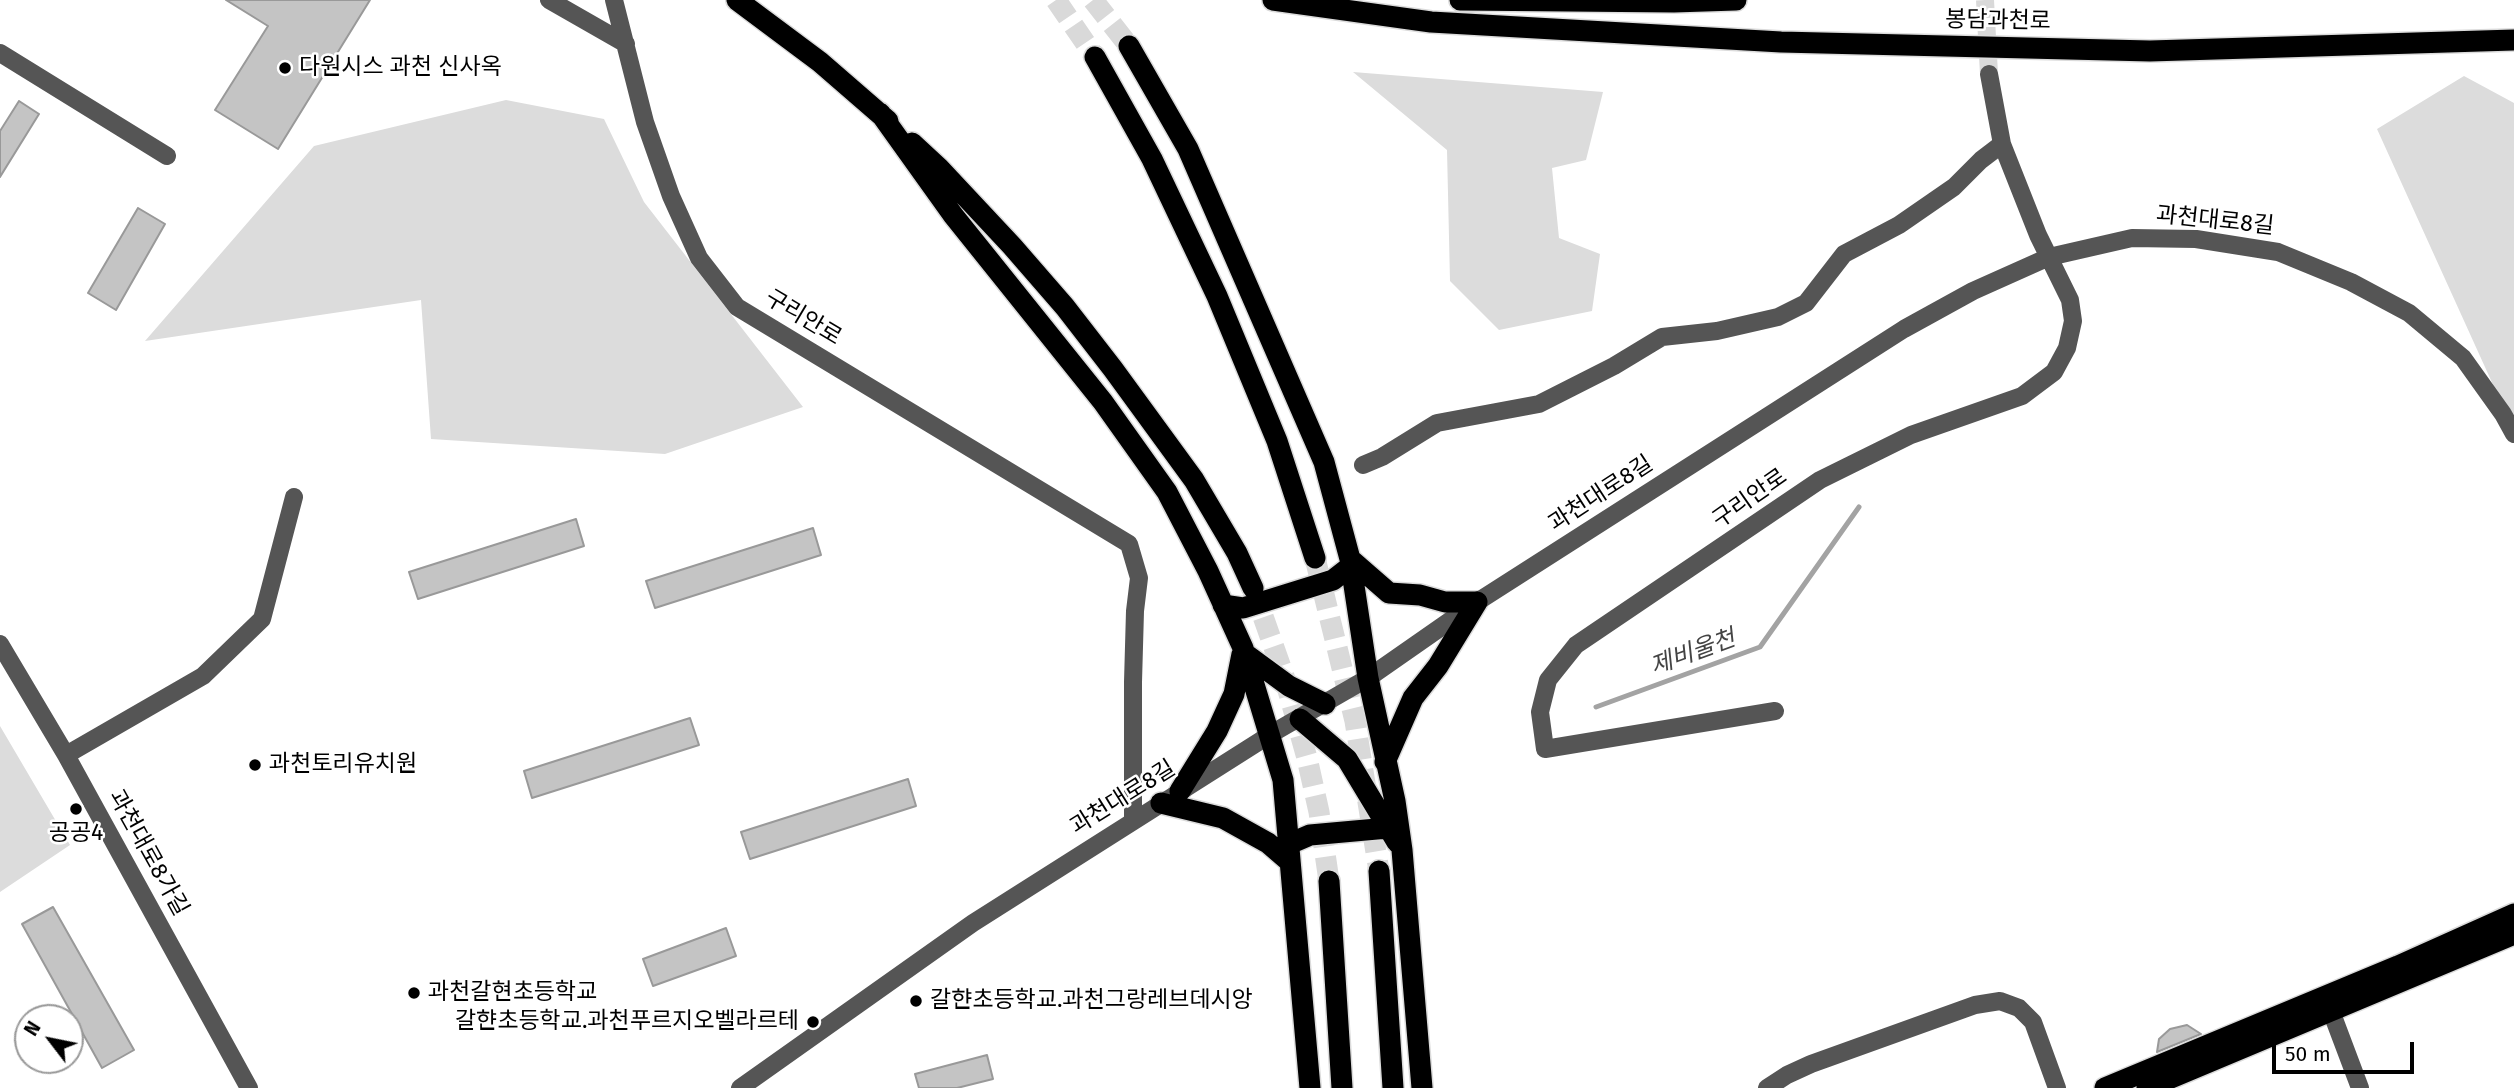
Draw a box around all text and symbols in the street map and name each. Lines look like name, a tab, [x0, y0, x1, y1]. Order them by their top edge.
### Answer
street label: 봉담과천로	[1945, 6, 2051, 36]
place label: 다원시스 과천 신사옥	[299, 54, 502, 82]
marker: 다원시스 과천 신사옥	[277, 60, 293, 76]
street label: 과천대로8길	[2155, 201, 2275, 241]
street label: 구리안로	[760, 284, 846, 352]
street label: 과천대로8길	[1544, 450, 1658, 538]
street label: 구리안로	[1707, 463, 1793, 535]
water label: 제비울천	[1647, 624, 1739, 682]
place label: 과천토리유치원	[269, 751, 417, 779]
street label: 과천대로8길	[1065, 755, 1181, 841]
marker: 과천토리유치원	[247, 757, 263, 773]
street label: 과천대로8가길	[102, 785, 194, 921]
marker: 공공4	[68, 801, 84, 817]
place label: 공공4	[49, 820, 103, 848]
place label: 과천갈현초등학교	[428, 979, 597, 1007]
marker: 과천갈현초등학교	[406, 985, 422, 1001]
place label: 갈햔초등학교.과천그랑레브데시앙	[930, 987, 1253, 1015]
marker: 갈햔초등학교.과천그랑레브데시앙	[908, 993, 924, 1009]
north arrow	[14, 1004, 84, 1074]
place label: 갈햔초등학교.과천푸르지오벨라르테	[455, 1008, 799, 1036]
marker: 갈햔초등학교.과천푸르지오벨라르테	[805, 1014, 821, 1030]
text: N	[19, 1017, 46, 1040]
scale bar	[2276, 1028, 2418, 1072]
text: 50 m	[2285, 1041, 2331, 1067]

